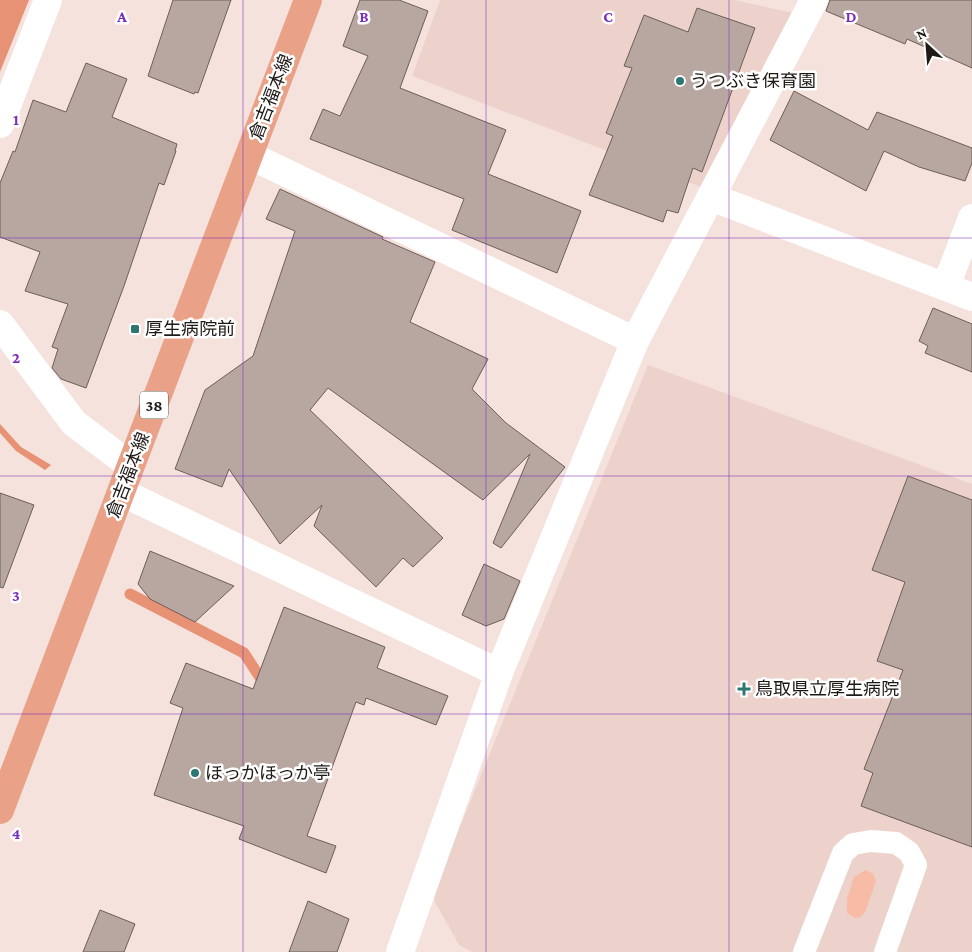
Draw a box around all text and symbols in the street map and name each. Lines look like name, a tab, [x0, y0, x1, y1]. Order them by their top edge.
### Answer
text: A	[116, 8, 127, 25]
text: B	[359, 8, 369, 25]
text: C	[603, 8, 613, 25]
text: D	[845, 8, 857, 25]
north arrow	[902, 20, 952, 70]
text: N	[914, 24, 930, 43]
street label: 倉吉福本線	[246, 51, 296, 143]
place label: うつぶき保育園	[690, 71, 816, 91]
marker: うつぶき保育園	[674, 75, 686, 87]
text: 1	[13, 111, 19, 128]
place label: 厚生病院前	[145, 319, 235, 339]
marker: 厚生病院前	[129, 323, 141, 335]
text: 2	[12, 349, 20, 366]
road number: 38	[140, 392, 168, 418]
street label: 倉吉福本線	[103, 429, 153, 521]
text: 3	[12, 587, 20, 604]
place label: 鳥取県立厚生病院	[755, 679, 899, 699]
marker: 鳥取県立厚生病院	[737, 682, 751, 696]
place label: ほっかほっか亭	[205, 763, 331, 783]
marker: ほっかほっか亭	[189, 767, 201, 779]
text: 4	[12, 825, 21, 842]

